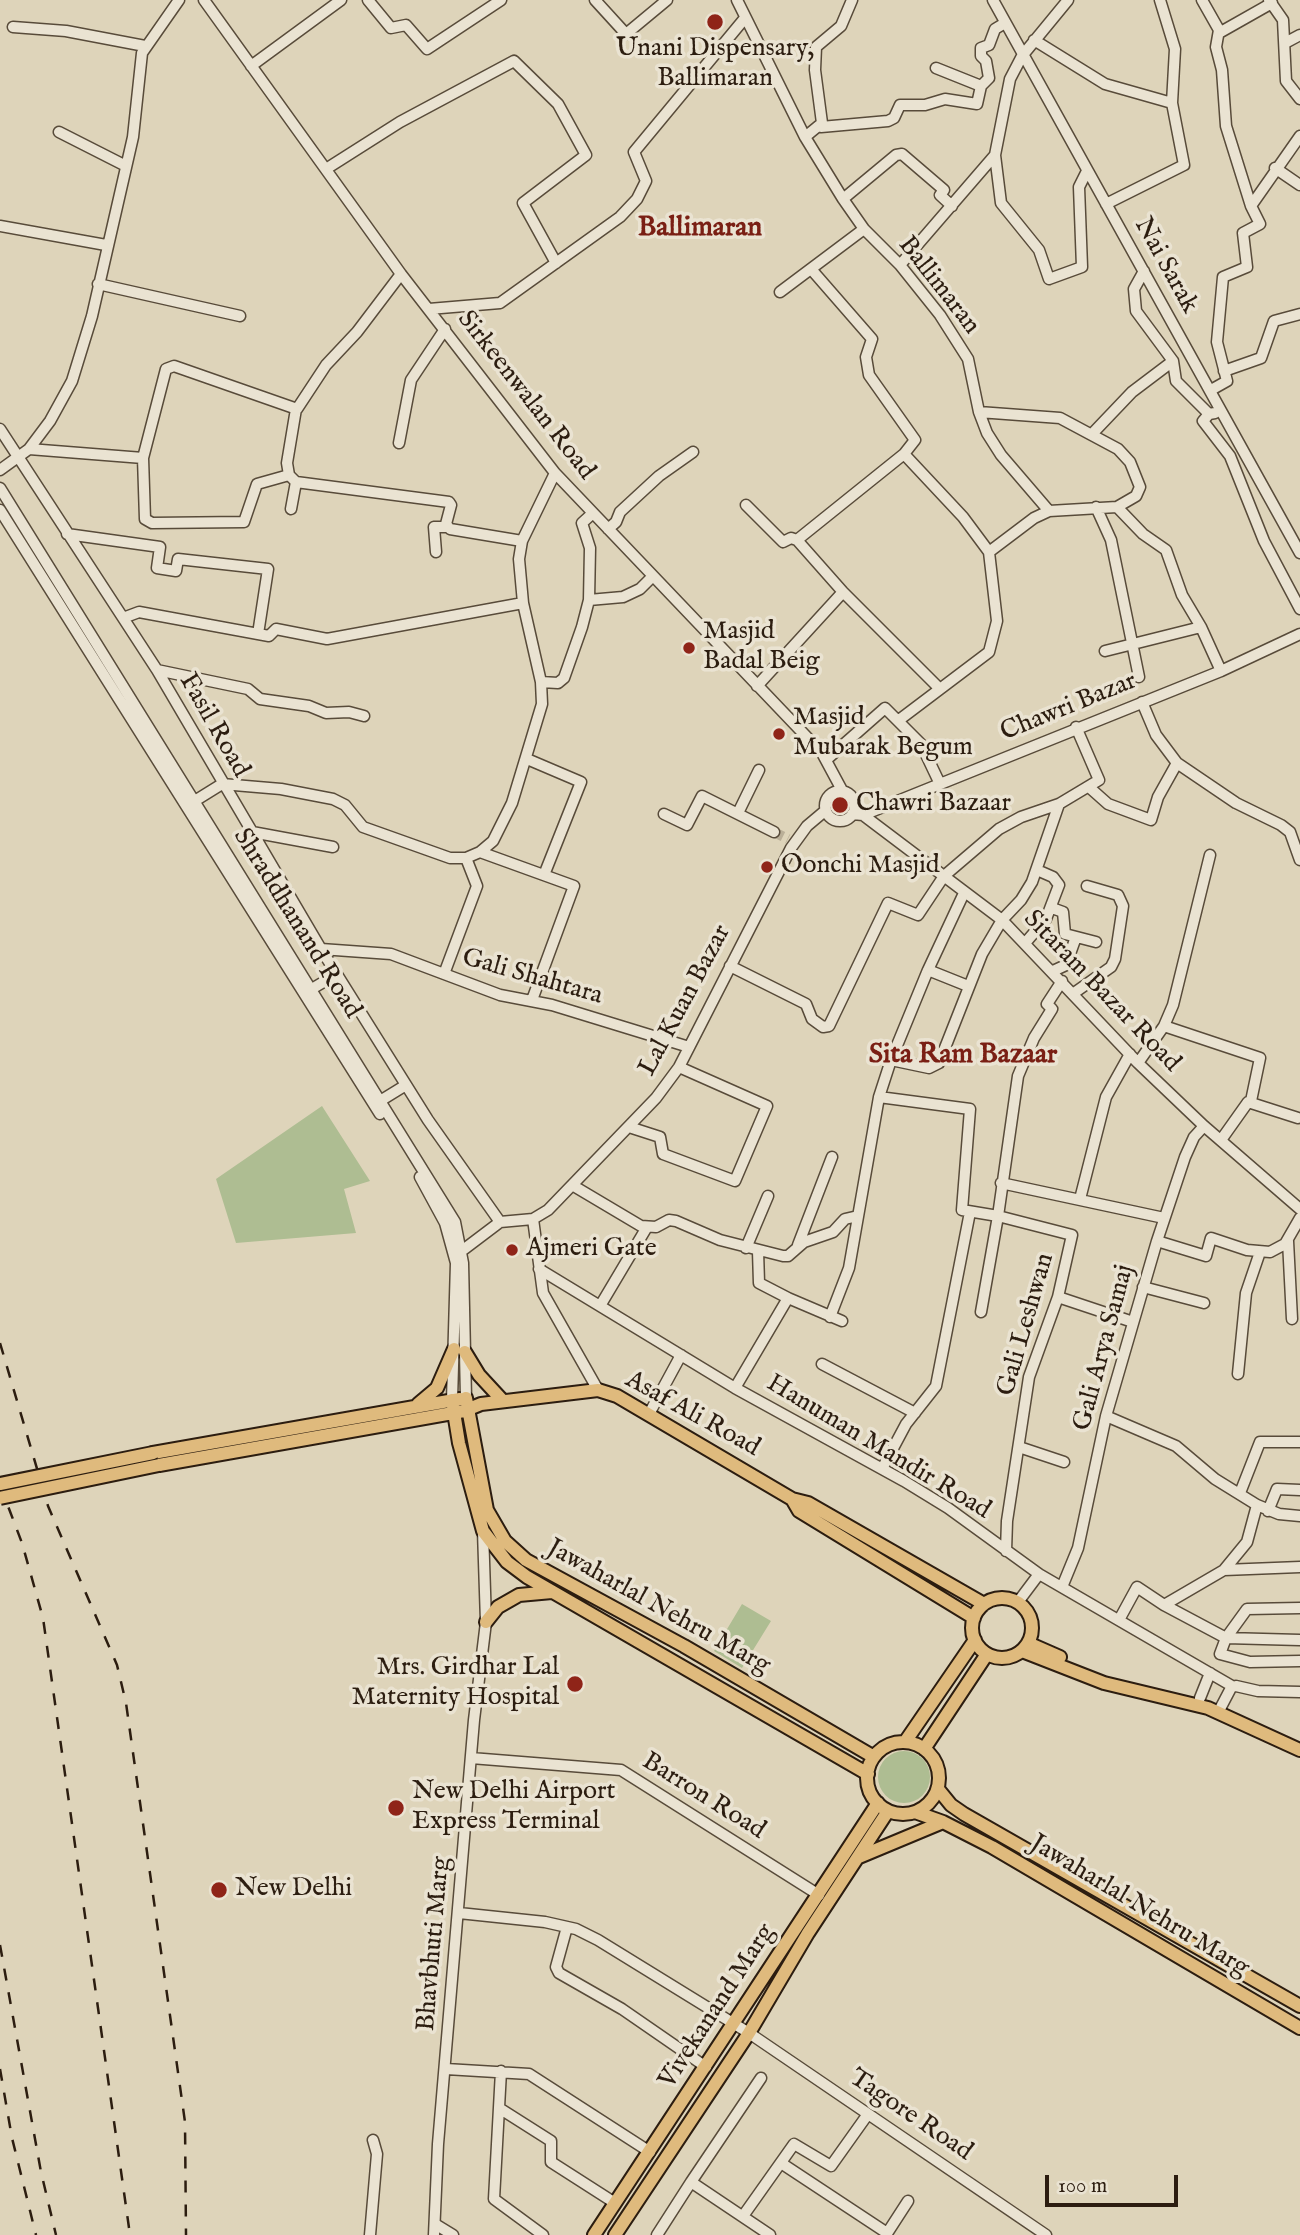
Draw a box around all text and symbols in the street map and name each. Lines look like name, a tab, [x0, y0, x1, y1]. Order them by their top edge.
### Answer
marker: Unani Dispensary, Ballimaran	[705, 12, 725, 32]
place label: Unani Dispensary, Ballimaran	[616, 34, 814, 96]
district label: Ballimaran	[638, 212, 762, 246]
street label: Nai Sarak	[1126, 213, 1204, 319]
street label: Ballimaran	[890, 231, 986, 341]
street label: Sirkeenwalan Road	[449, 305, 601, 487]
place label: Masjid Badal Beig	[703, 617, 820, 678]
marker: Masjid Badal Beig	[681, 640, 697, 656]
street label: Chawri Bazar	[996, 667, 1142, 749]
street label: Fasil Road	[171, 668, 255, 784]
place label: Masjid Mubarak Begum	[793, 703, 973, 764]
marker: Masjid Mubarak Begum	[771, 726, 787, 742]
place label: Chawri Bazaar	[856, 789, 1011, 821]
marker: Chawri Bazaar	[830, 795, 850, 815]
street label: Shraddhanand Road	[225, 823, 367, 1025]
place label: Oonchi Masjid	[781, 851, 940, 883]
marker: Oonchi Masjid	[759, 859, 775, 875]
street label: Sitaram Bazar Road	[1016, 905, 1186, 1079]
street label: Lal Kuan Bazar	[633, 920, 739, 1082]
street label: Gali Shahtara	[458, 943, 606, 1013]
district label: Sita Ram Bazaar	[869, 1039, 1057, 1073]
place label: Ajmeri Gate	[526, 1234, 657, 1266]
marker: Ajmeri Gate	[504, 1242, 520, 1258]
street label: Gali Leshwan	[992, 1250, 1062, 1400]
street label: Gali Arya Samaj	[1068, 1262, 1142, 1434]
street label: Asaf Ali Road	[619, 1365, 765, 1465]
street label: Hanuman Mandir Road	[760, 1369, 996, 1527]
street label: Jawaharlal Nehru Marg	[541, 1534, 775, 1682]
place label: Mrs. Girdhar Lal Maternity Hospital	[352, 1653, 559, 1714]
marker: Mrs. Girdhar Lal Maternity Hospital	[565, 1674, 585, 1694]
street label: Barron Road	[635, 1747, 771, 1847]
place label: New Delhi Airport Express Terminal	[412, 1777, 615, 1839]
marker: New Delhi Airport Express Terminal	[386, 1798, 406, 1818]
street label: Jawaharlal Nehru Marg	[1024, 1829, 1254, 1985]
street label: Bhavbhuti Marg	[412, 1855, 458, 2033]
place label: New Delhi	[235, 1874, 352, 1906]
marker: New Delhi	[209, 1880, 229, 1900]
street label: Vivekanand Marg	[653, 1919, 783, 2095]
street label: Tagore Road	[842, 2063, 978, 2169]
scale bar	[1048, 2162, 1181, 2206]
text: 100 m	[1058, 2173, 1107, 2200]

